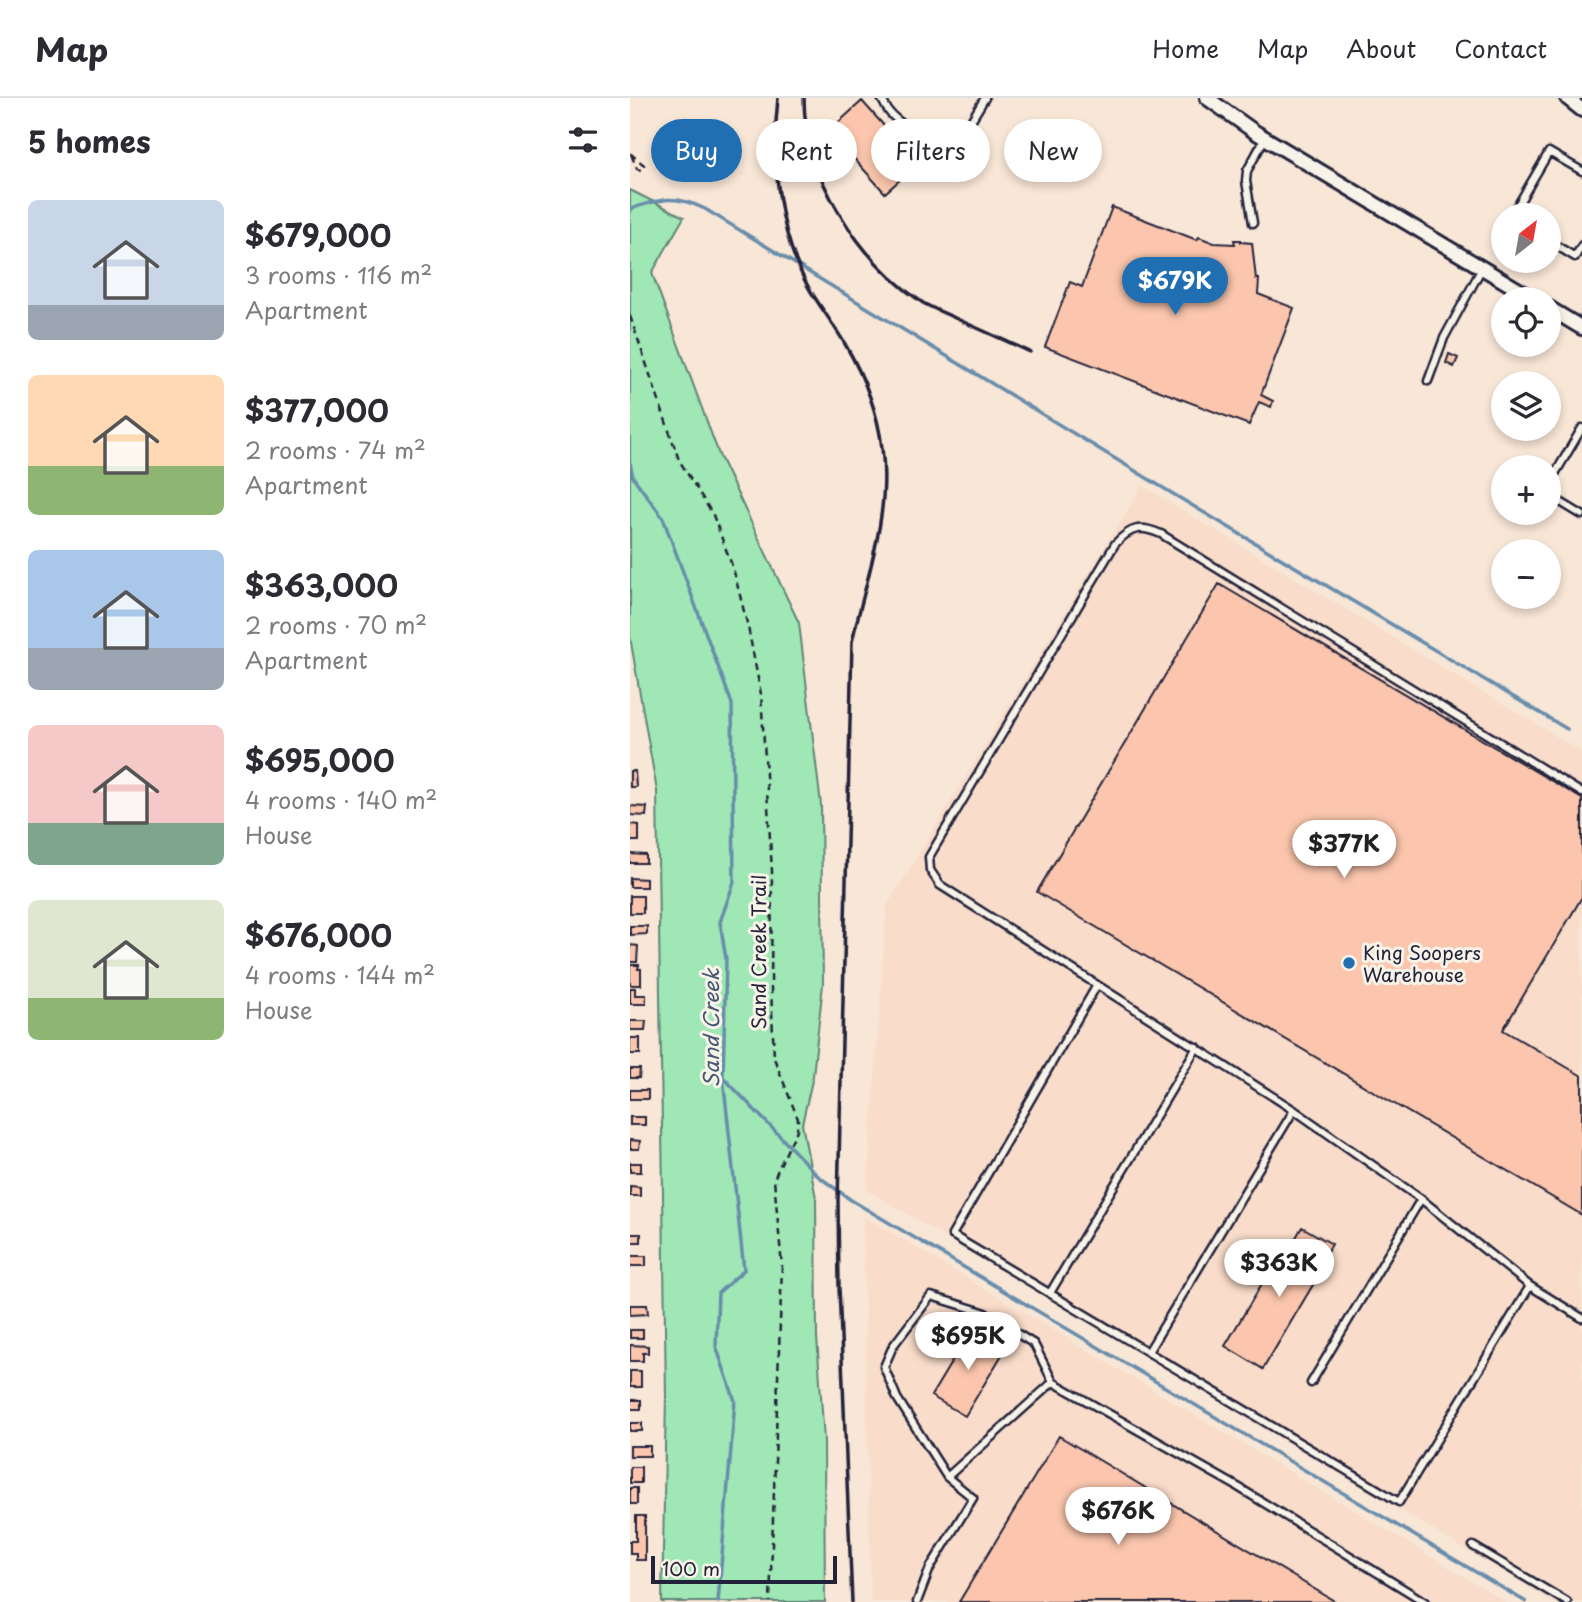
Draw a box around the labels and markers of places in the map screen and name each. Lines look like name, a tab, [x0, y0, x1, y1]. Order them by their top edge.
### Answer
pin: $679K	[1126, 258, 1224, 317]
pin: $377K	[1295, 820, 1393, 880]
place label: King Soopers Warehouse	[1363, 938, 1481, 988]
marker: King Soopers Warehouse	[1341, 955, 1357, 971]
pin: $363K	[1230, 1240, 1328, 1299]
pin: $695K	[919, 1312, 1017, 1372]
pin: $676K	[1069, 1488, 1167, 1547]

